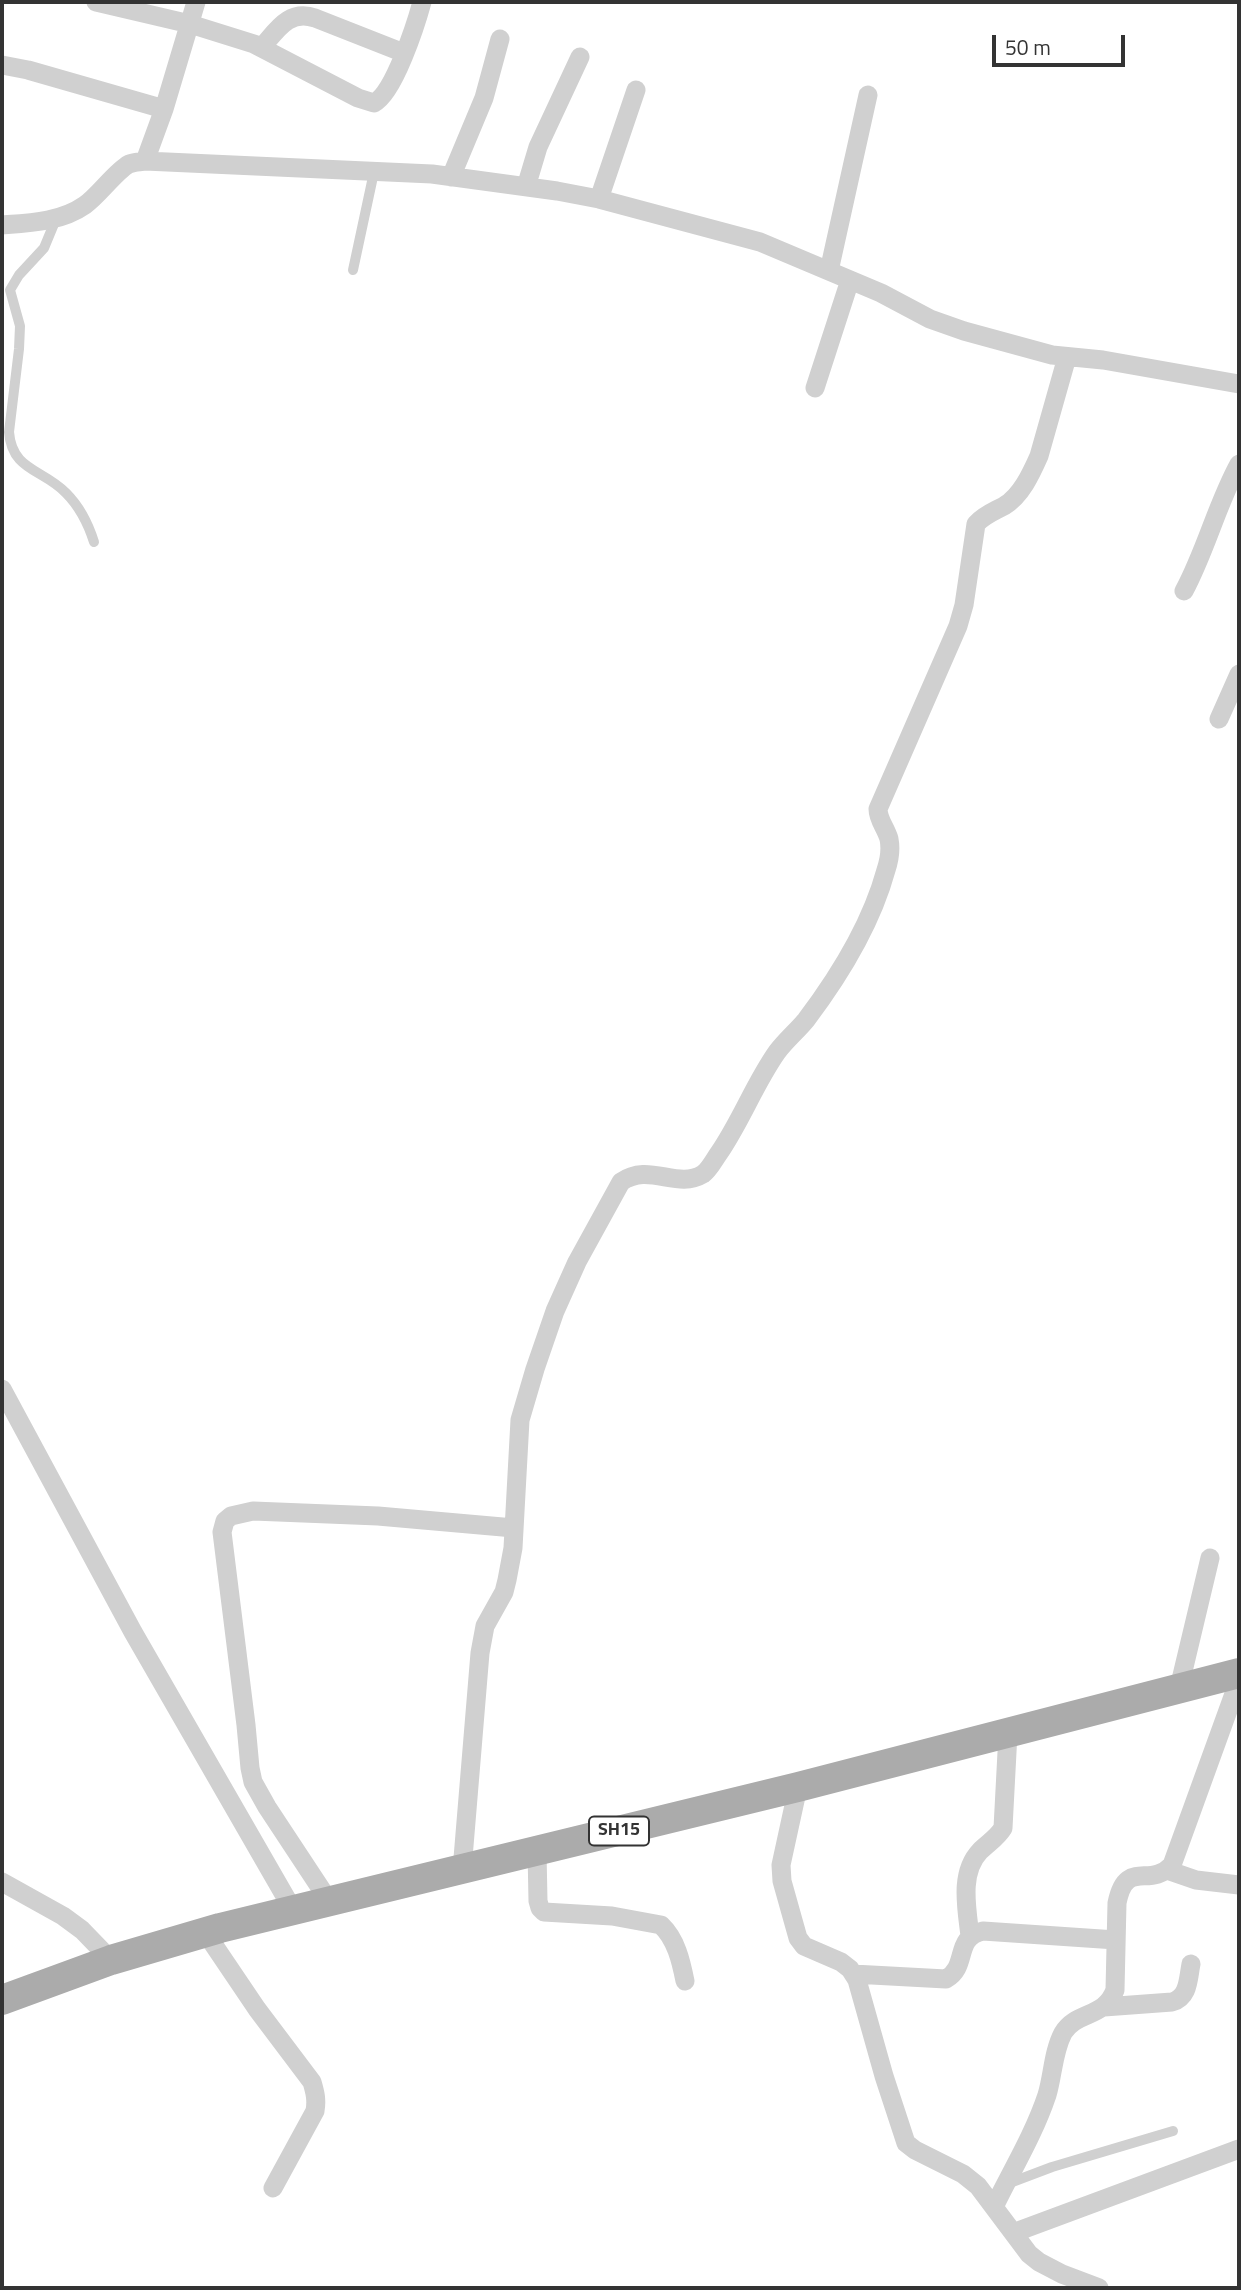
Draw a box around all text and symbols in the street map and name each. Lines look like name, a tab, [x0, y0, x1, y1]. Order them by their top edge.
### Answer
scale bar	[996, 21, 1129, 65]
text: 50 m	[1005, 31, 1051, 63]
road number: SH15	[589, 1816, 649, 1845]

